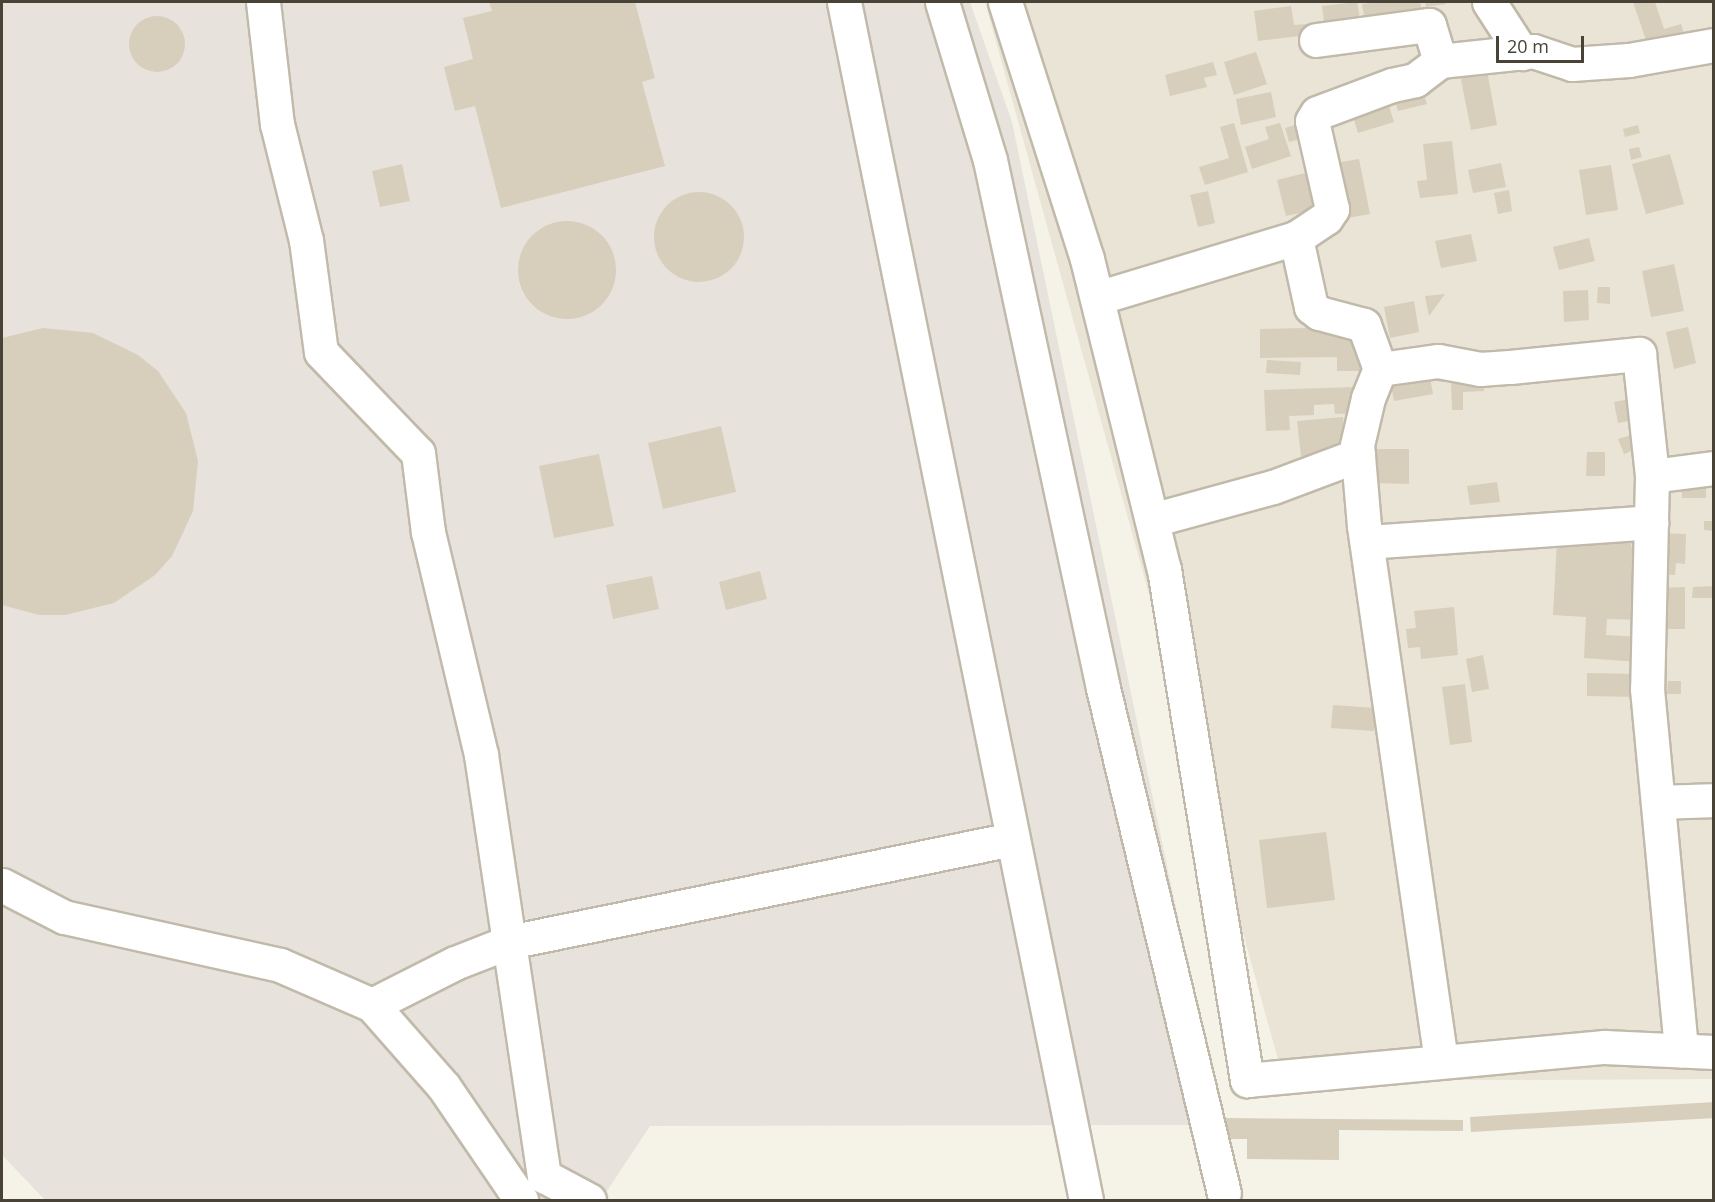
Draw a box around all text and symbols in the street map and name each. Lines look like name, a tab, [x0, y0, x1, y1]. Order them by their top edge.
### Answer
scale bar	[1499, 24, 1588, 62]
text: 20 m	[1507, 34, 1549, 58]

